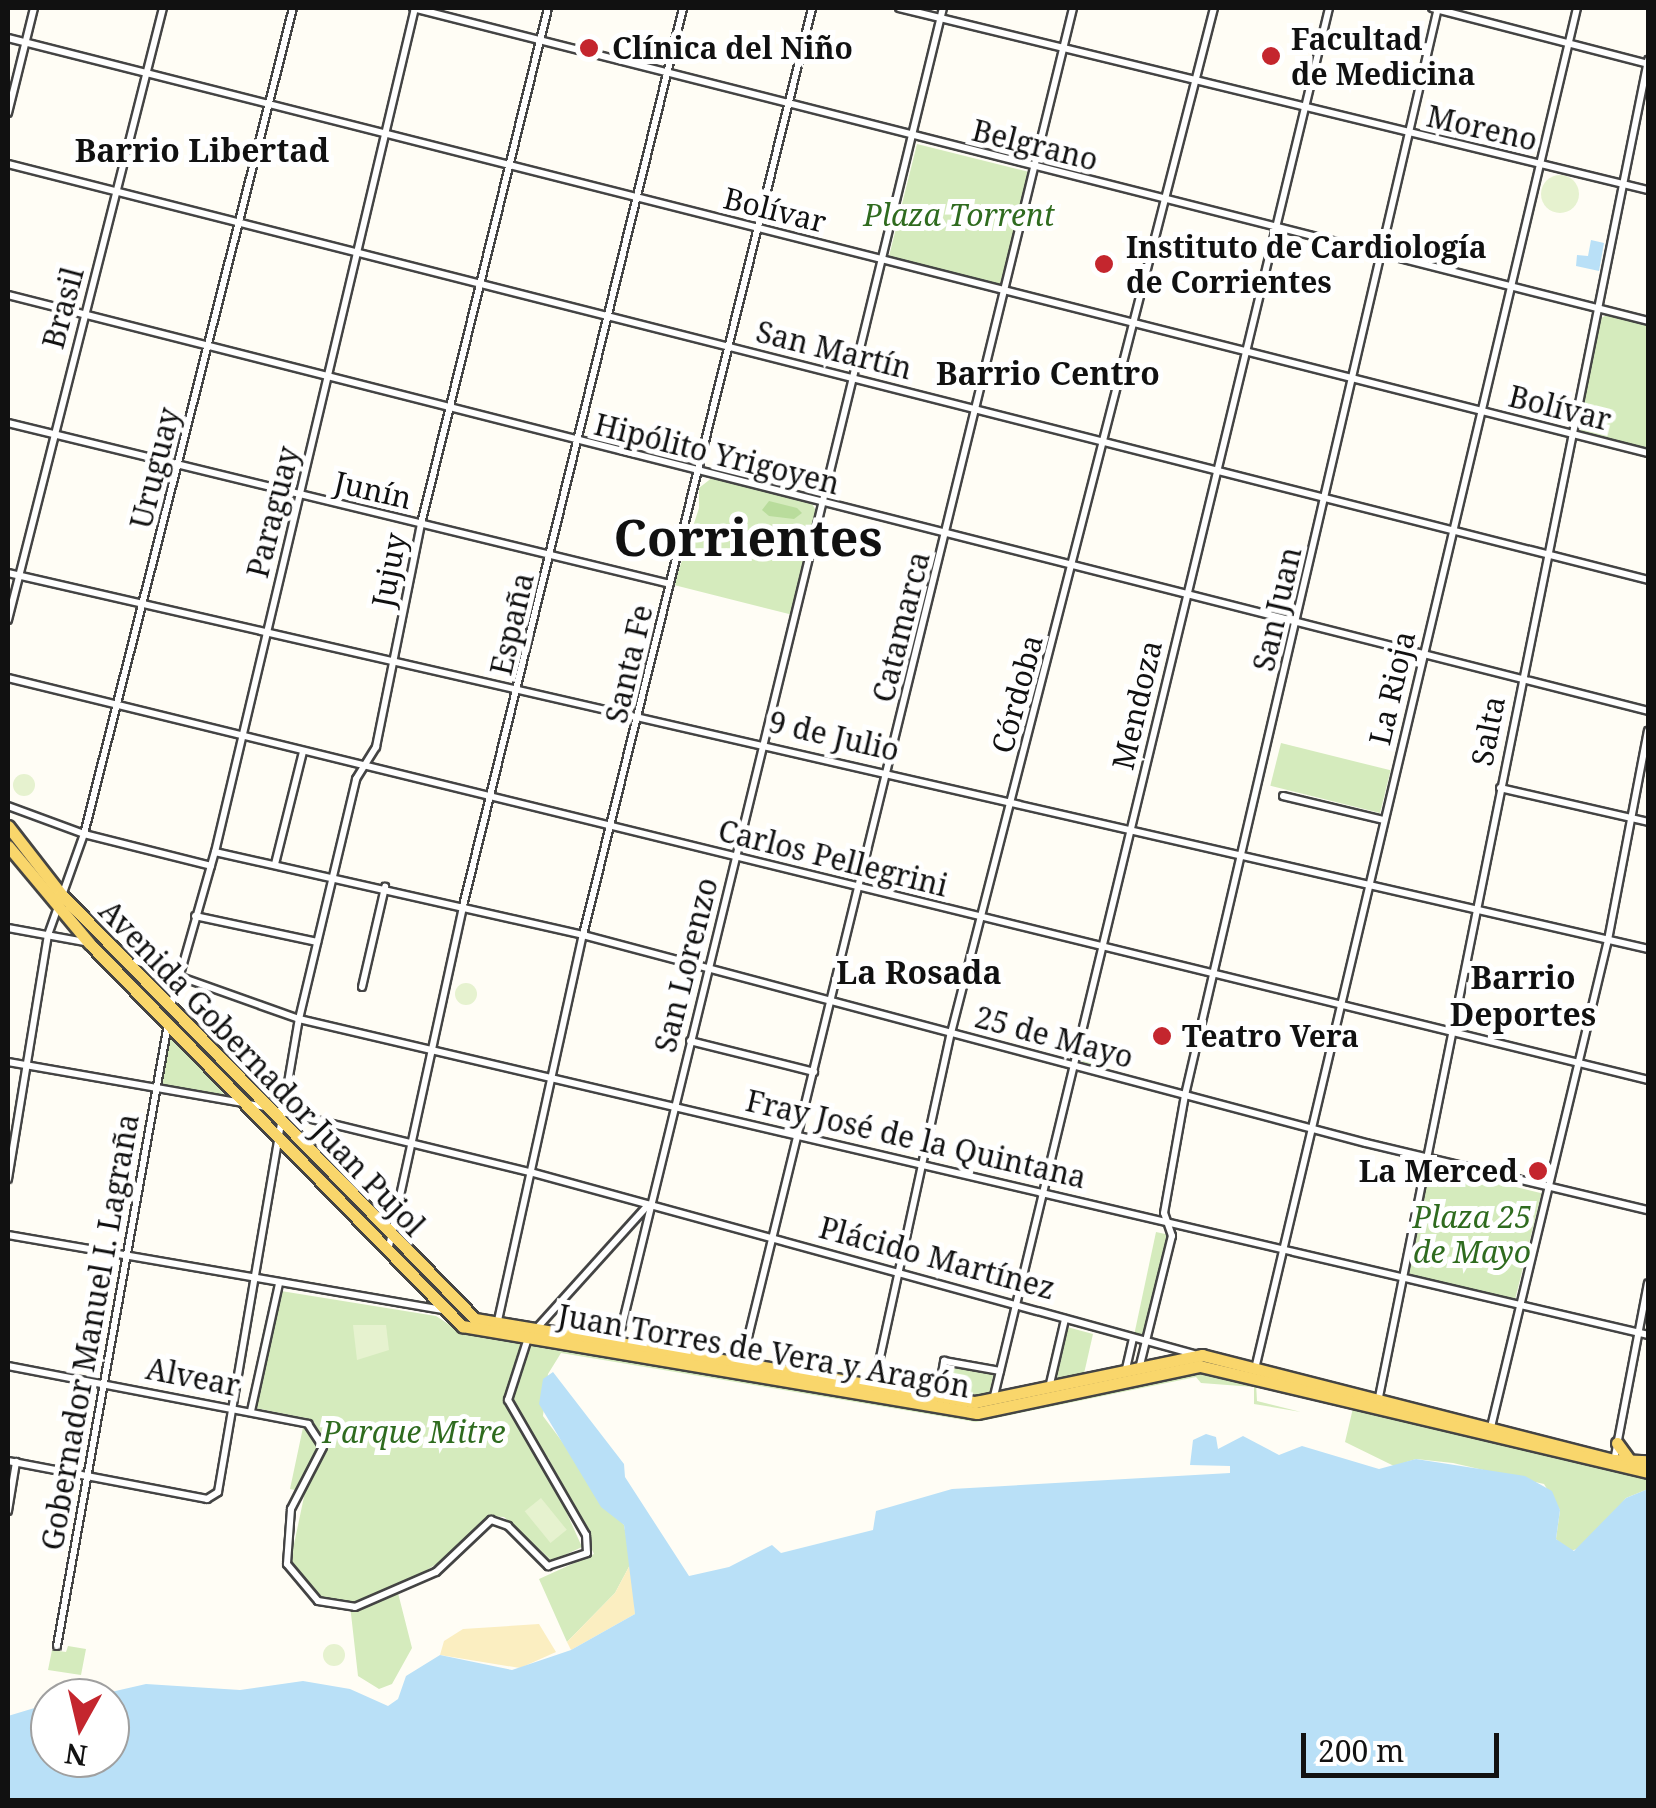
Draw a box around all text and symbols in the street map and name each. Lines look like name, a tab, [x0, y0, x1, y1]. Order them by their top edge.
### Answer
place label: Facultad de Medicina	[1291, 21, 1476, 92]
place label: Clínica del Niño	[612, 30, 853, 66]
marker: Clínica del Niño	[576, 35, 602, 61]
marker: Facultad de Medicina	[1260, 45, 1282, 67]
street label: Moreno	[1423, 98, 1541, 158]
street label: Belgrano	[968, 112, 1102, 178]
district label: Barrio Libertad	[75, 131, 329, 169]
street label: Bolívar	[720, 180, 830, 240]
park label: Plaza Torrent	[863, 197, 1055, 233]
place label: Instituto de Cardiología de Corrientes	[1126, 229, 1487, 300]
marker: Instituto de Cardiología de Corrientes	[1091, 251, 1117, 277]
street label: Brasil	[35, 264, 91, 352]
street label: San Martín	[752, 313, 916, 387]
district label: Barrio Centro	[936, 354, 1160, 392]
street label: Bolívar	[1505, 378, 1615, 438]
street label: Uruguay	[123, 404, 187, 532]
street label: Hipólito Yrigoyen	[591, 406, 843, 502]
street label: Paraguay	[239, 443, 307, 581]
street label: Junín	[331, 464, 415, 516]
district label: Corrientes	[614, 508, 882, 568]
street label: Jujuy	[364, 530, 414, 610]
street label: San Juan	[1245, 543, 1309, 675]
street label: Catamarca	[865, 548, 937, 706]
street label: España	[483, 569, 541, 679]
street label: Santa Fe	[598, 601, 660, 727]
street label: La Rioja	[1361, 628, 1423, 748]
street label: Córdoba	[984, 631, 1050, 757]
street label: Mendoza	[1105, 637, 1169, 773]
street label: Salta	[1464, 693, 1512, 769]
street label: 9 de Julio	[765, 704, 903, 768]
street label: Carlos Pellegrini	[715, 812, 951, 904]
street label: San Lorenzo	[647, 874, 725, 1056]
street label: Avenida Gobernador Juan Pujol	[92, 893, 432, 1243]
district label: La Rosada	[836, 953, 1002, 991]
district label: Barrio Deportes	[1450, 959, 1596, 1034]
street label: 25 de Mayo	[971, 999, 1137, 1075]
place label: Teatro Vera	[1182, 1018, 1359, 1054]
marker: Teatro Vera	[1151, 1025, 1173, 1047]
street label: Fray José de la Quintana	[742, 1082, 1090, 1196]
street label: Gobernador Manuel I. Lagraña	[34, 1111, 146, 1553]
place label: La Merced	[1359, 1153, 1518, 1189]
marker: La Merced	[1527, 1160, 1549, 1182]
park label: Plaza 25 de Mayo	[1412, 1199, 1532, 1270]
street label: Plácido Martínez	[815, 1209, 1059, 1307]
street label: Juan Torres de Vera y Aragón	[555, 1297, 973, 1405]
street label: Alvear	[143, 1350, 243, 1404]
park label: Parque Mitre	[322, 1414, 506, 1450]
north arrow	[30, 1678, 130, 1778]
scale bar	[1306, 1713, 1504, 1775]
text: 200 m	[1318, 1730, 1404, 1771]
text: N	[63, 1735, 90, 1776]

